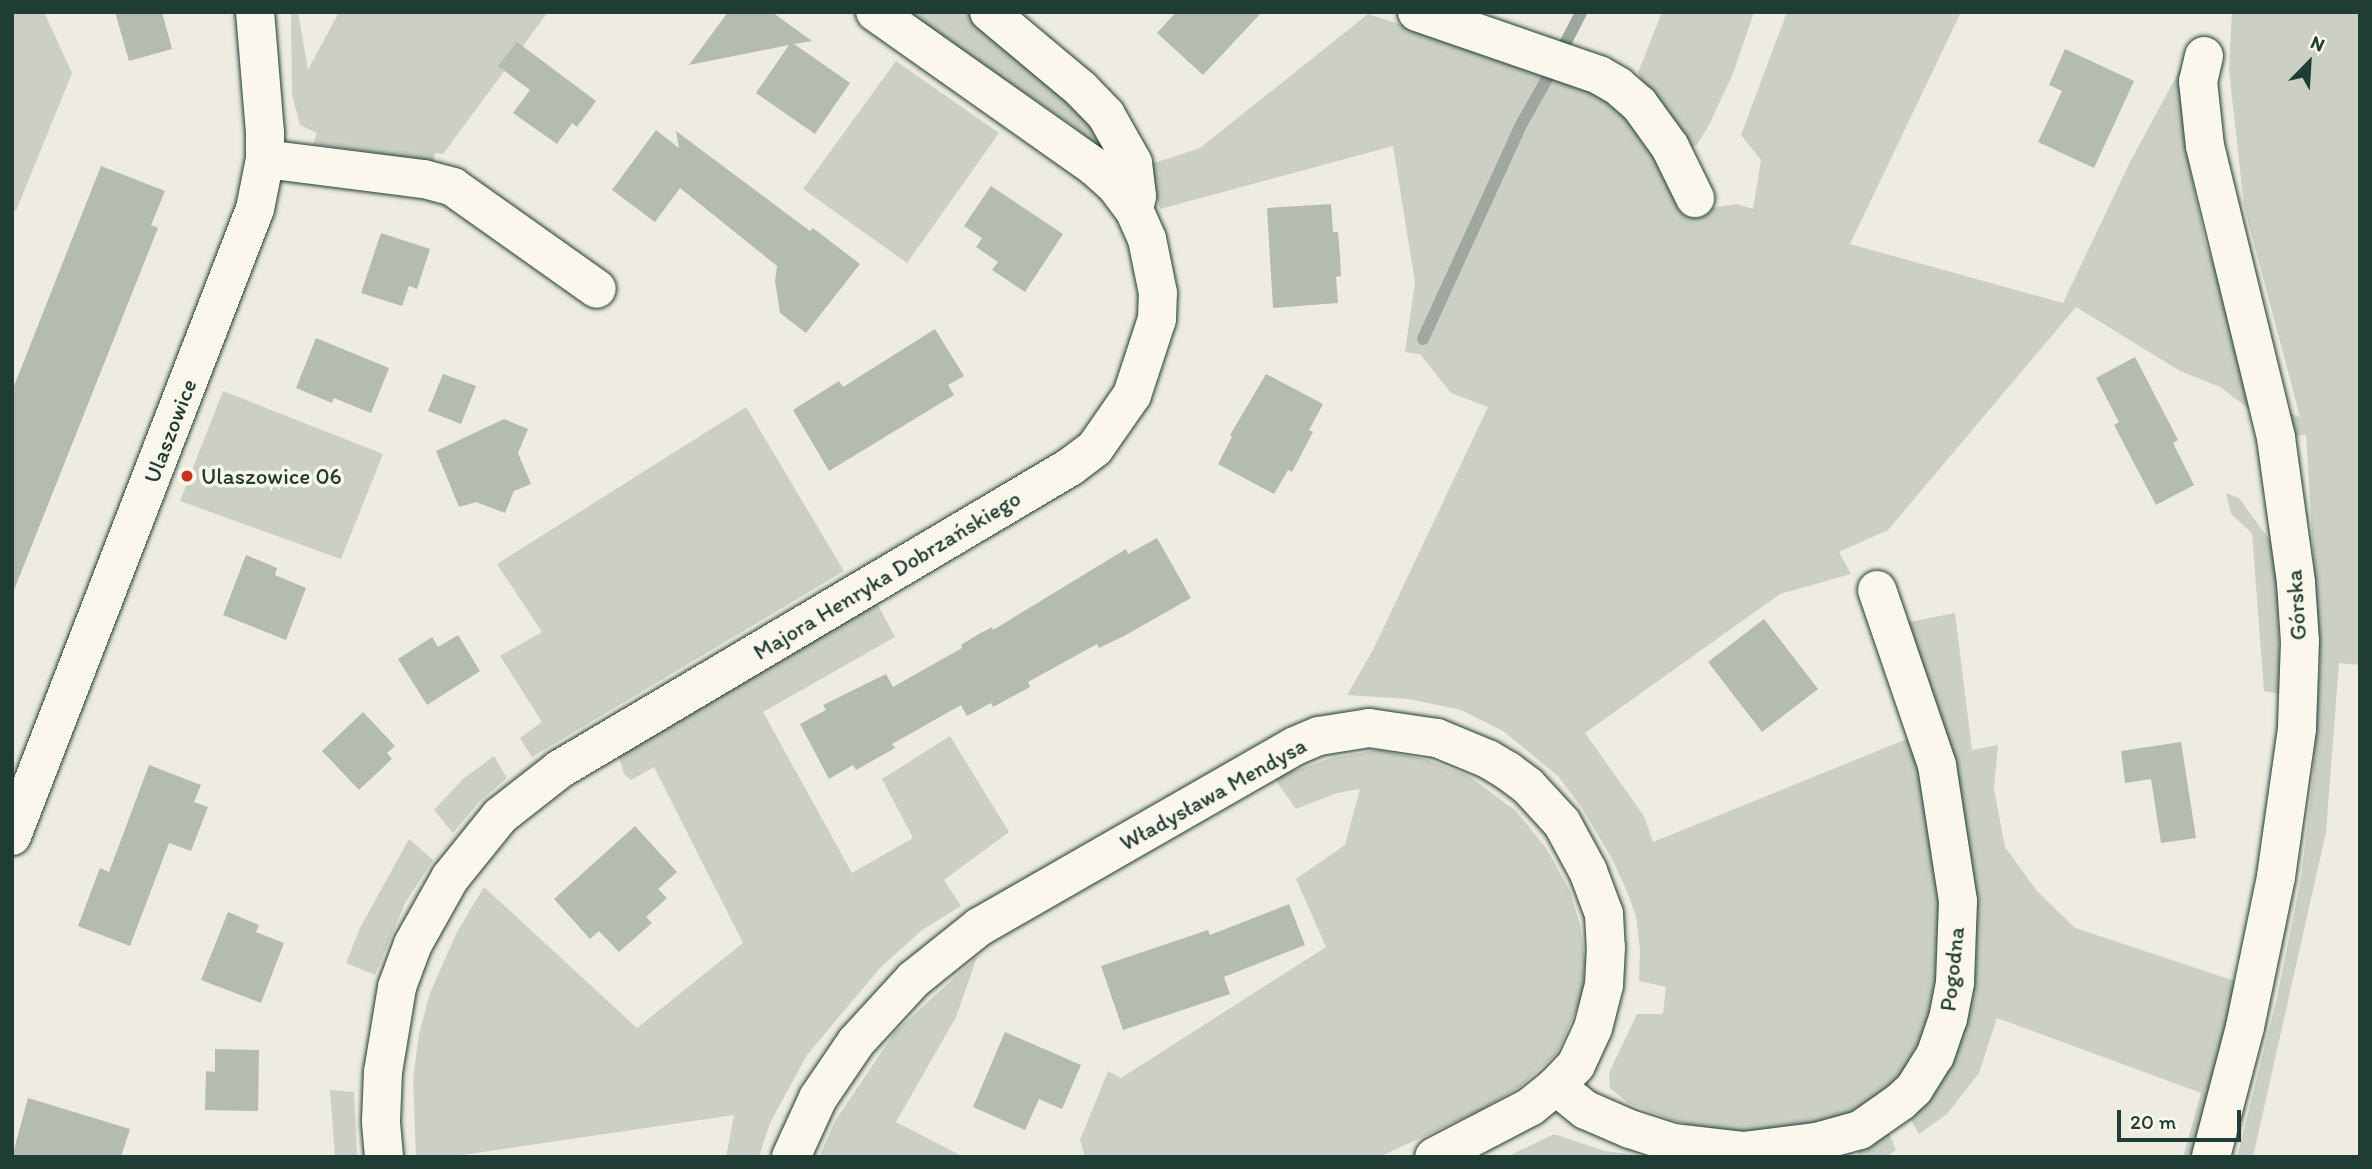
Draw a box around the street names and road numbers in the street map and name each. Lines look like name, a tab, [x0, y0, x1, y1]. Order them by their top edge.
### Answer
street label: Ulaszowice	[138, 375, 202, 487]
street label: Majora Henryka Dobrzańskiego	[749, 484, 1025, 666]
street label: Górska	[2280, 569, 2312, 641]
street label: Władysława Mendysa	[1115, 731, 1311, 857]
street label: Pogodna	[1934, 925, 1970, 1013]

